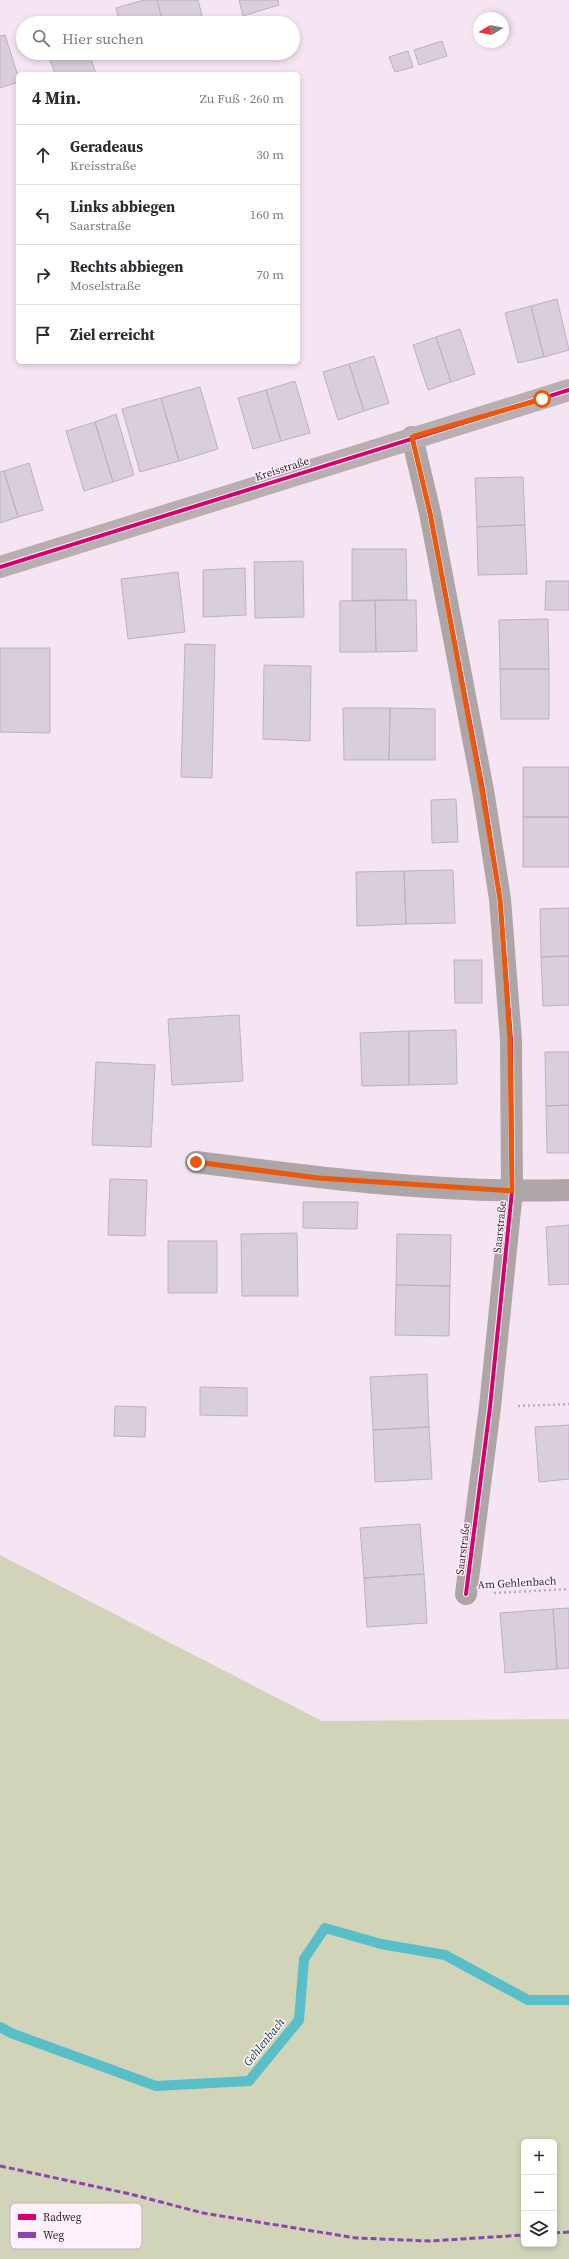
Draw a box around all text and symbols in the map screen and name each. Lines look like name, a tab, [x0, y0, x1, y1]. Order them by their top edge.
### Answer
north arrow	[473, 12, 509, 48]
search box	[16, 16, 300, 60]
icon: search	[30, 27, 52, 49]
text: Hier suchen	[62, 28, 144, 49]
text: 4 Min.	[32, 86, 81, 110]
text: Zu Fuß · 260 m	[200, 90, 284, 107]
text: Geradeaus	[70, 136, 143, 157]
icon: ahead	[32, 144, 54, 166]
text: 30 m	[256, 146, 284, 163]
text: Kreisstraße	[70, 157, 136, 174]
text: Links abbiegen	[70, 196, 175, 217]
icon: left	[32, 204, 54, 226]
text: 160 m	[250, 206, 284, 223]
text: Saarstraße	[70, 217, 131, 234]
text: Rechts abbiegen	[70, 256, 184, 277]
icon: right	[32, 264, 54, 286]
text: 70 m	[256, 266, 284, 283]
text: Moselstraße	[70, 277, 141, 294]
icon: arrive	[32, 324, 54, 346]
text: Ziel erreicht	[70, 324, 155, 345]
route start	[533, 390, 551, 408]
street label: Kreisstraße	[253, 453, 311, 485]
route end	[187, 1153, 205, 1171]
street label: Saarstraße	[490, 1200, 510, 1254]
street label: Saarstraße	[452, 1522, 474, 1576]
street label: Am Gehlenbach	[477, 1573, 557, 1593]
water label: Gehlenbach	[240, 2014, 289, 2069]
map controls	[521, 2139, 557, 2247]
button: +	[521, 2139, 557, 2175]
button: −	[521, 2175, 557, 2211]
legend	[10, 2203, 142, 2249]
text: Radweg	[43, 2210, 82, 2225]
button: layers	[521, 2211, 557, 2247]
text: Weg	[43, 2228, 64, 2243]

